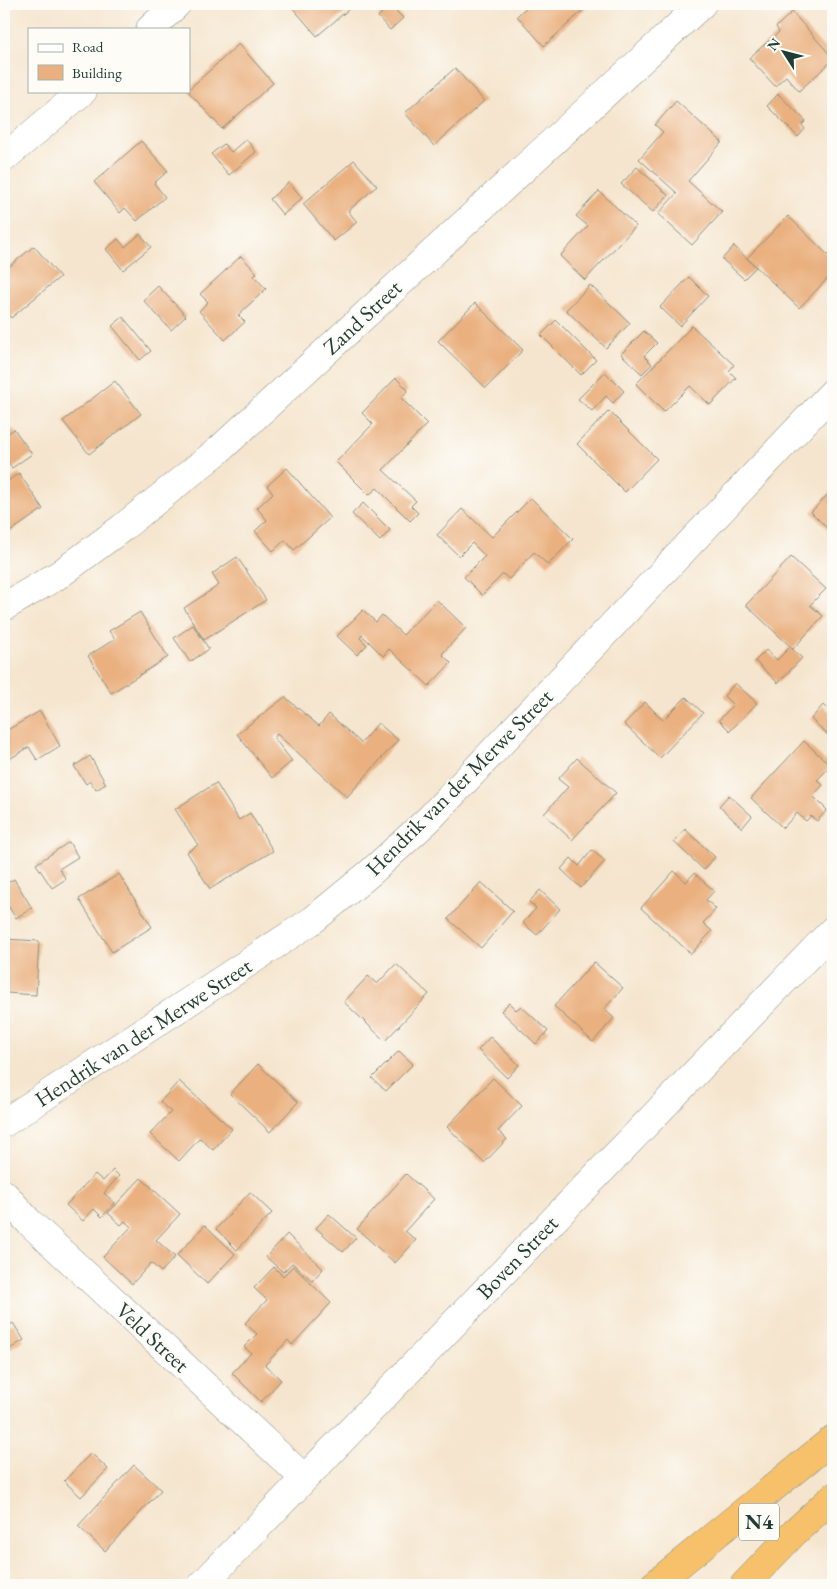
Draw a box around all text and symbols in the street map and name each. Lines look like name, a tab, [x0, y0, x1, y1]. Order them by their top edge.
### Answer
legend	[28, 28, 190, 92]
north arrow	[760, 28, 810, 78]
text: N	[763, 34, 784, 54]
text: Road	[72, 37, 104, 56]
text: Building	[72, 63, 122, 82]
street label: Zand Street	[317, 273, 408, 361]
street label: Hendrik van der Merwe Street	[360, 682, 559, 882]
street label: Hendrik van der Merwe Street	[29, 951, 257, 1114]
street label: Boven Street	[470, 1209, 564, 1305]
street label: Veld Street	[110, 1296, 196, 1379]
road number: N4	[739, 1504, 779, 1540]

